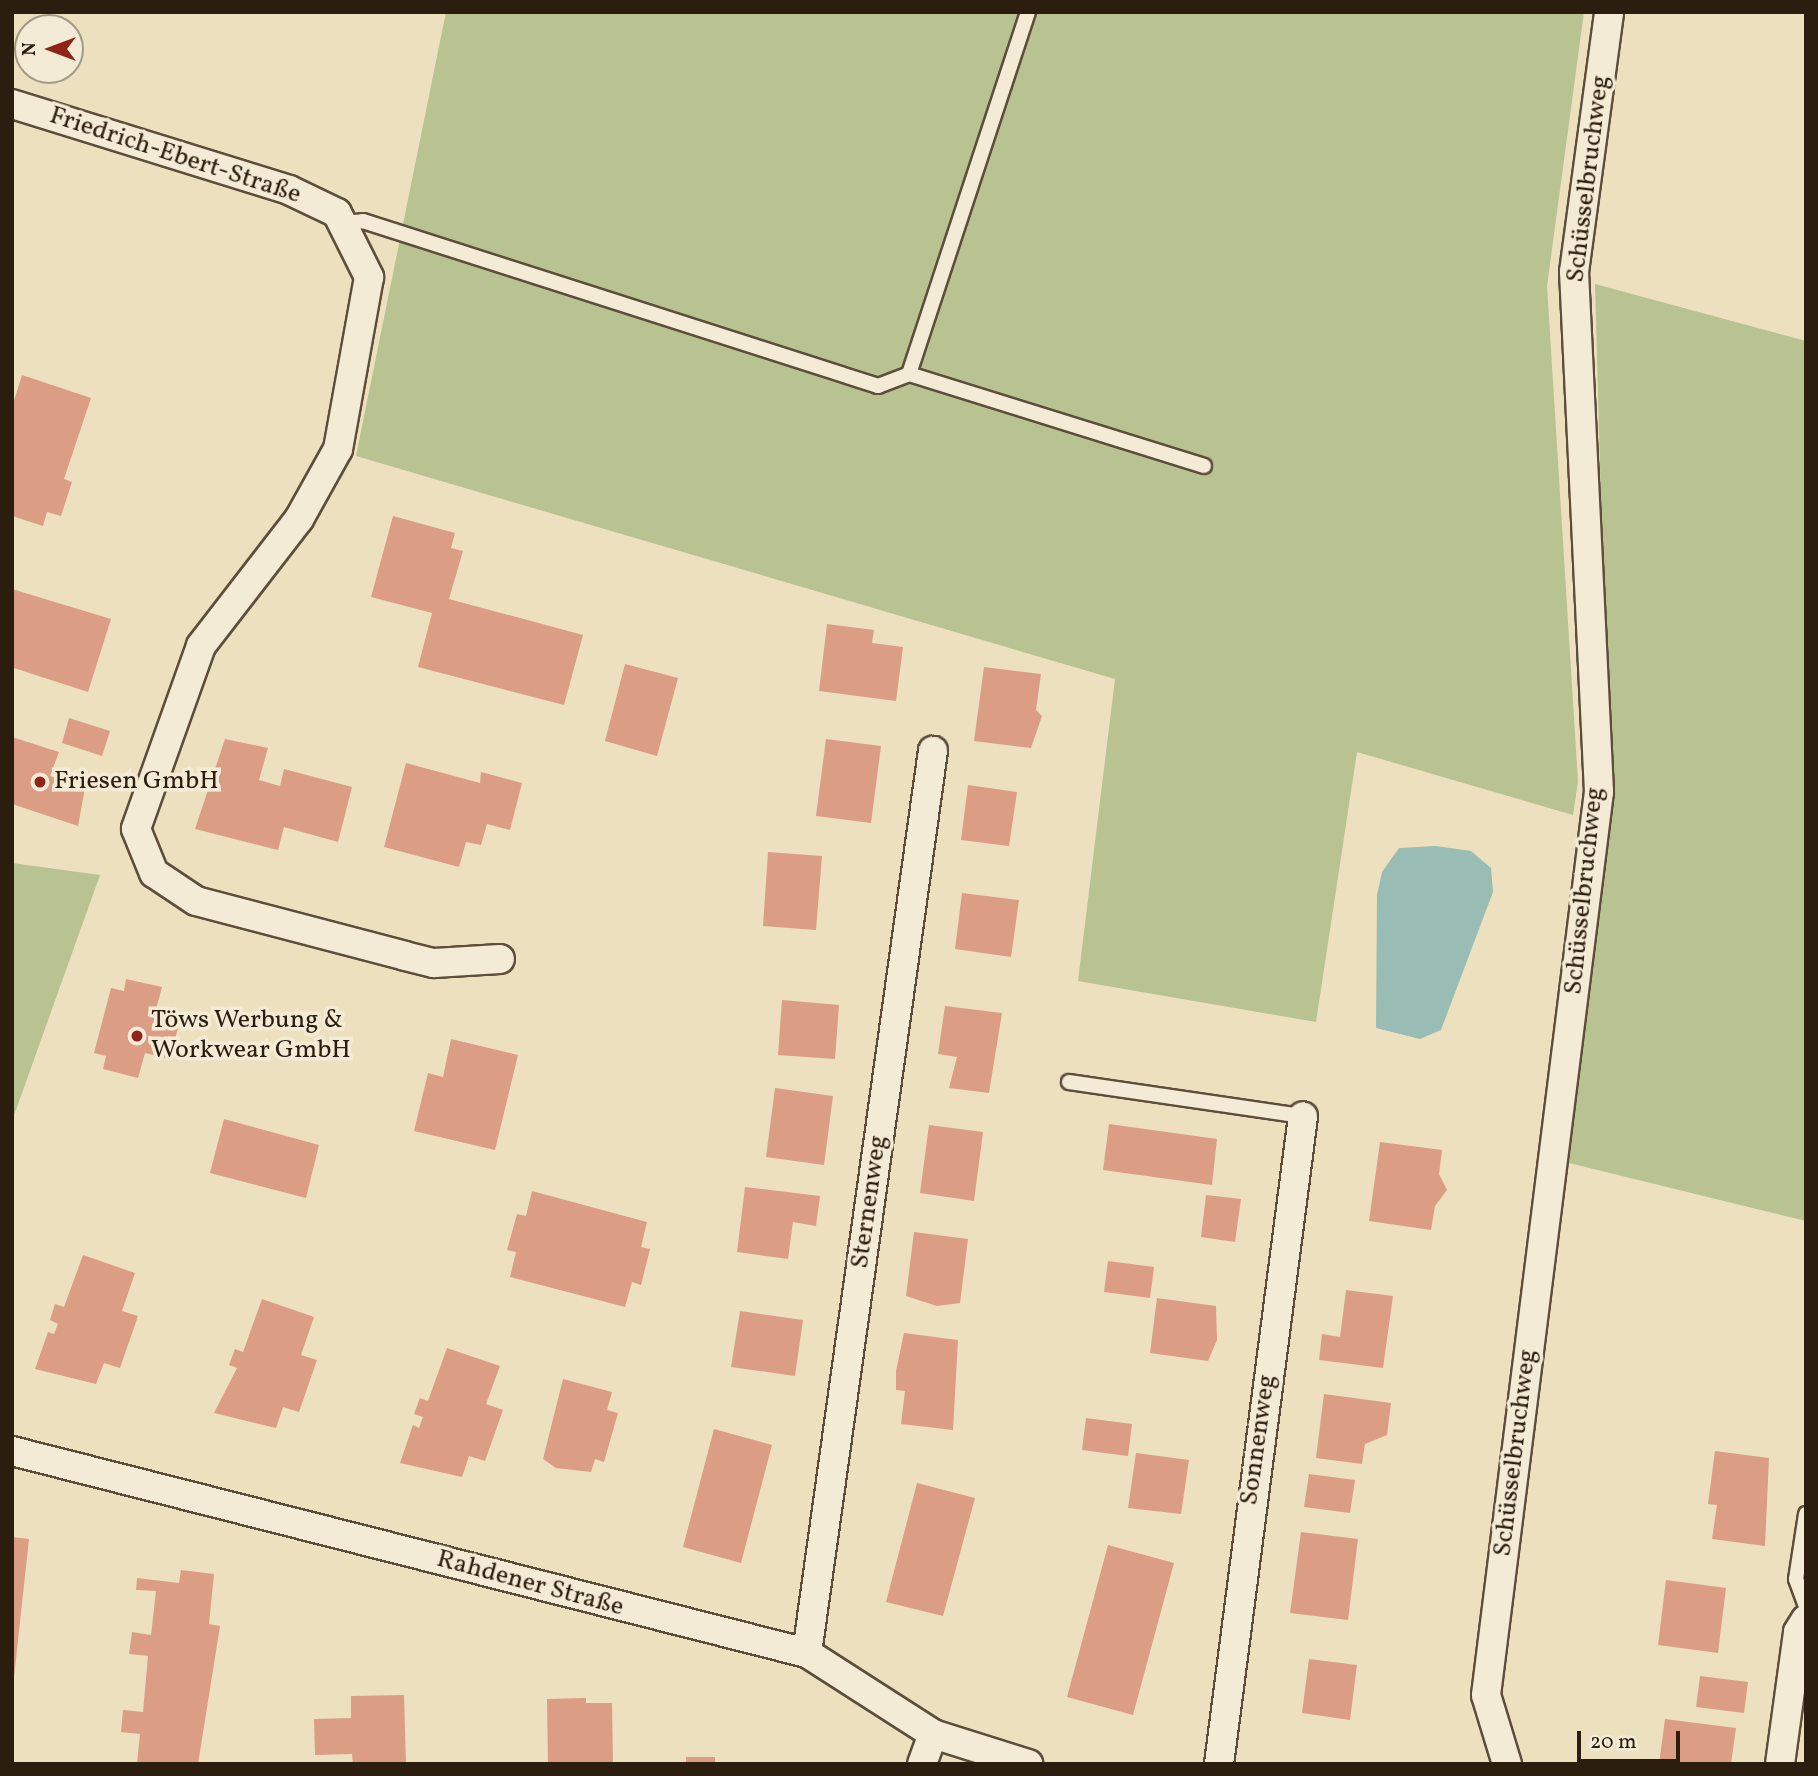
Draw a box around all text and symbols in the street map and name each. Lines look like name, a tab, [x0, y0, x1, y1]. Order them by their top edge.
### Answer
north arrow	[14, 14, 84, 84]
text: N	[17, 42, 43, 56]
street label: Schüsselbruchweg	[1561, 74, 1617, 284]
street label: Friedrich-Ebert-Straße	[45, 101, 305, 211]
place label: Friesen GmbH	[54, 766, 219, 798]
marker: Friesen GmbH	[32, 774, 48, 790]
street label: Schüsselbruchweg	[1559, 786, 1611, 996]
place label: Töws Werbung & Workwear GmbH	[151, 1005, 351, 1066]
marker: Töws Werbung & Workwear GmbH	[129, 1028, 145, 1044]
street label: Sternenweg	[845, 1133, 895, 1271]
street label: Schüsselbruchweg	[1488, 1348, 1544, 1558]
street label: Sonnenweg	[1234, 1373, 1284, 1507]
street label: Rahdener Straße	[433, 1544, 627, 1624]
scale bar	[1580, 1716, 1683, 1760]
text: 20 m	[1590, 1728, 1636, 1757]

